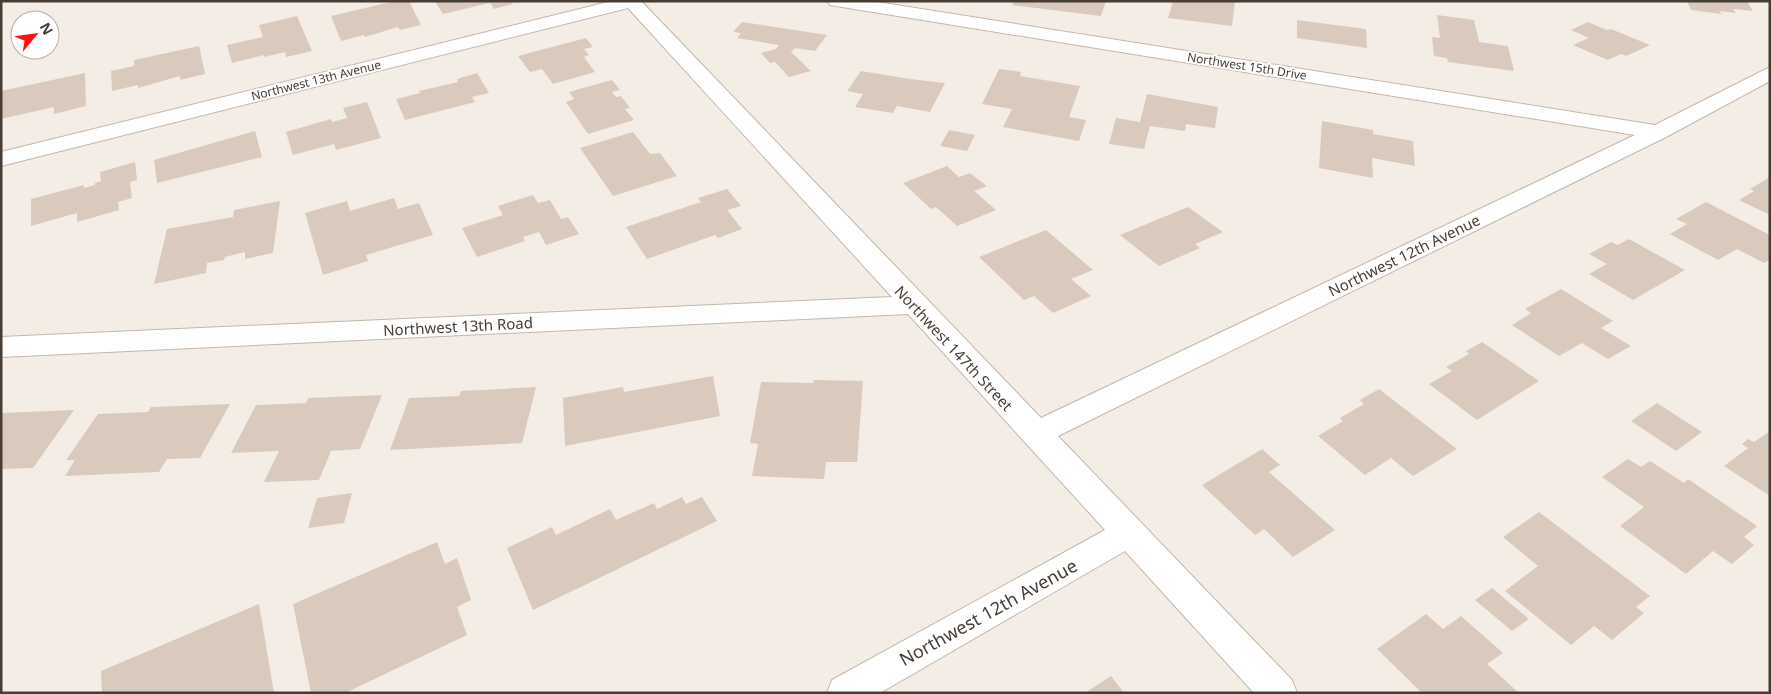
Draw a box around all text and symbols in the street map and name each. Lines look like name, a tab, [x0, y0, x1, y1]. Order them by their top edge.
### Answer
north arrow	[10, 10, 60, 60]
text: N	[36, 19, 58, 38]
street label: Northwest 15th Drive	[1186, 48, 1308, 84]
street label: Northwest 13th Avenue	[249, 56, 383, 104]
street label: Northwest 12th Avenue	[1325, 210, 1483, 300]
street label: Northwest 147th Street	[891, 281, 1018, 415]
street label: Northwest 13th Road	[383, 312, 533, 340]
street label: Northwest 12th Avenue	[895, 553, 1081, 671]

